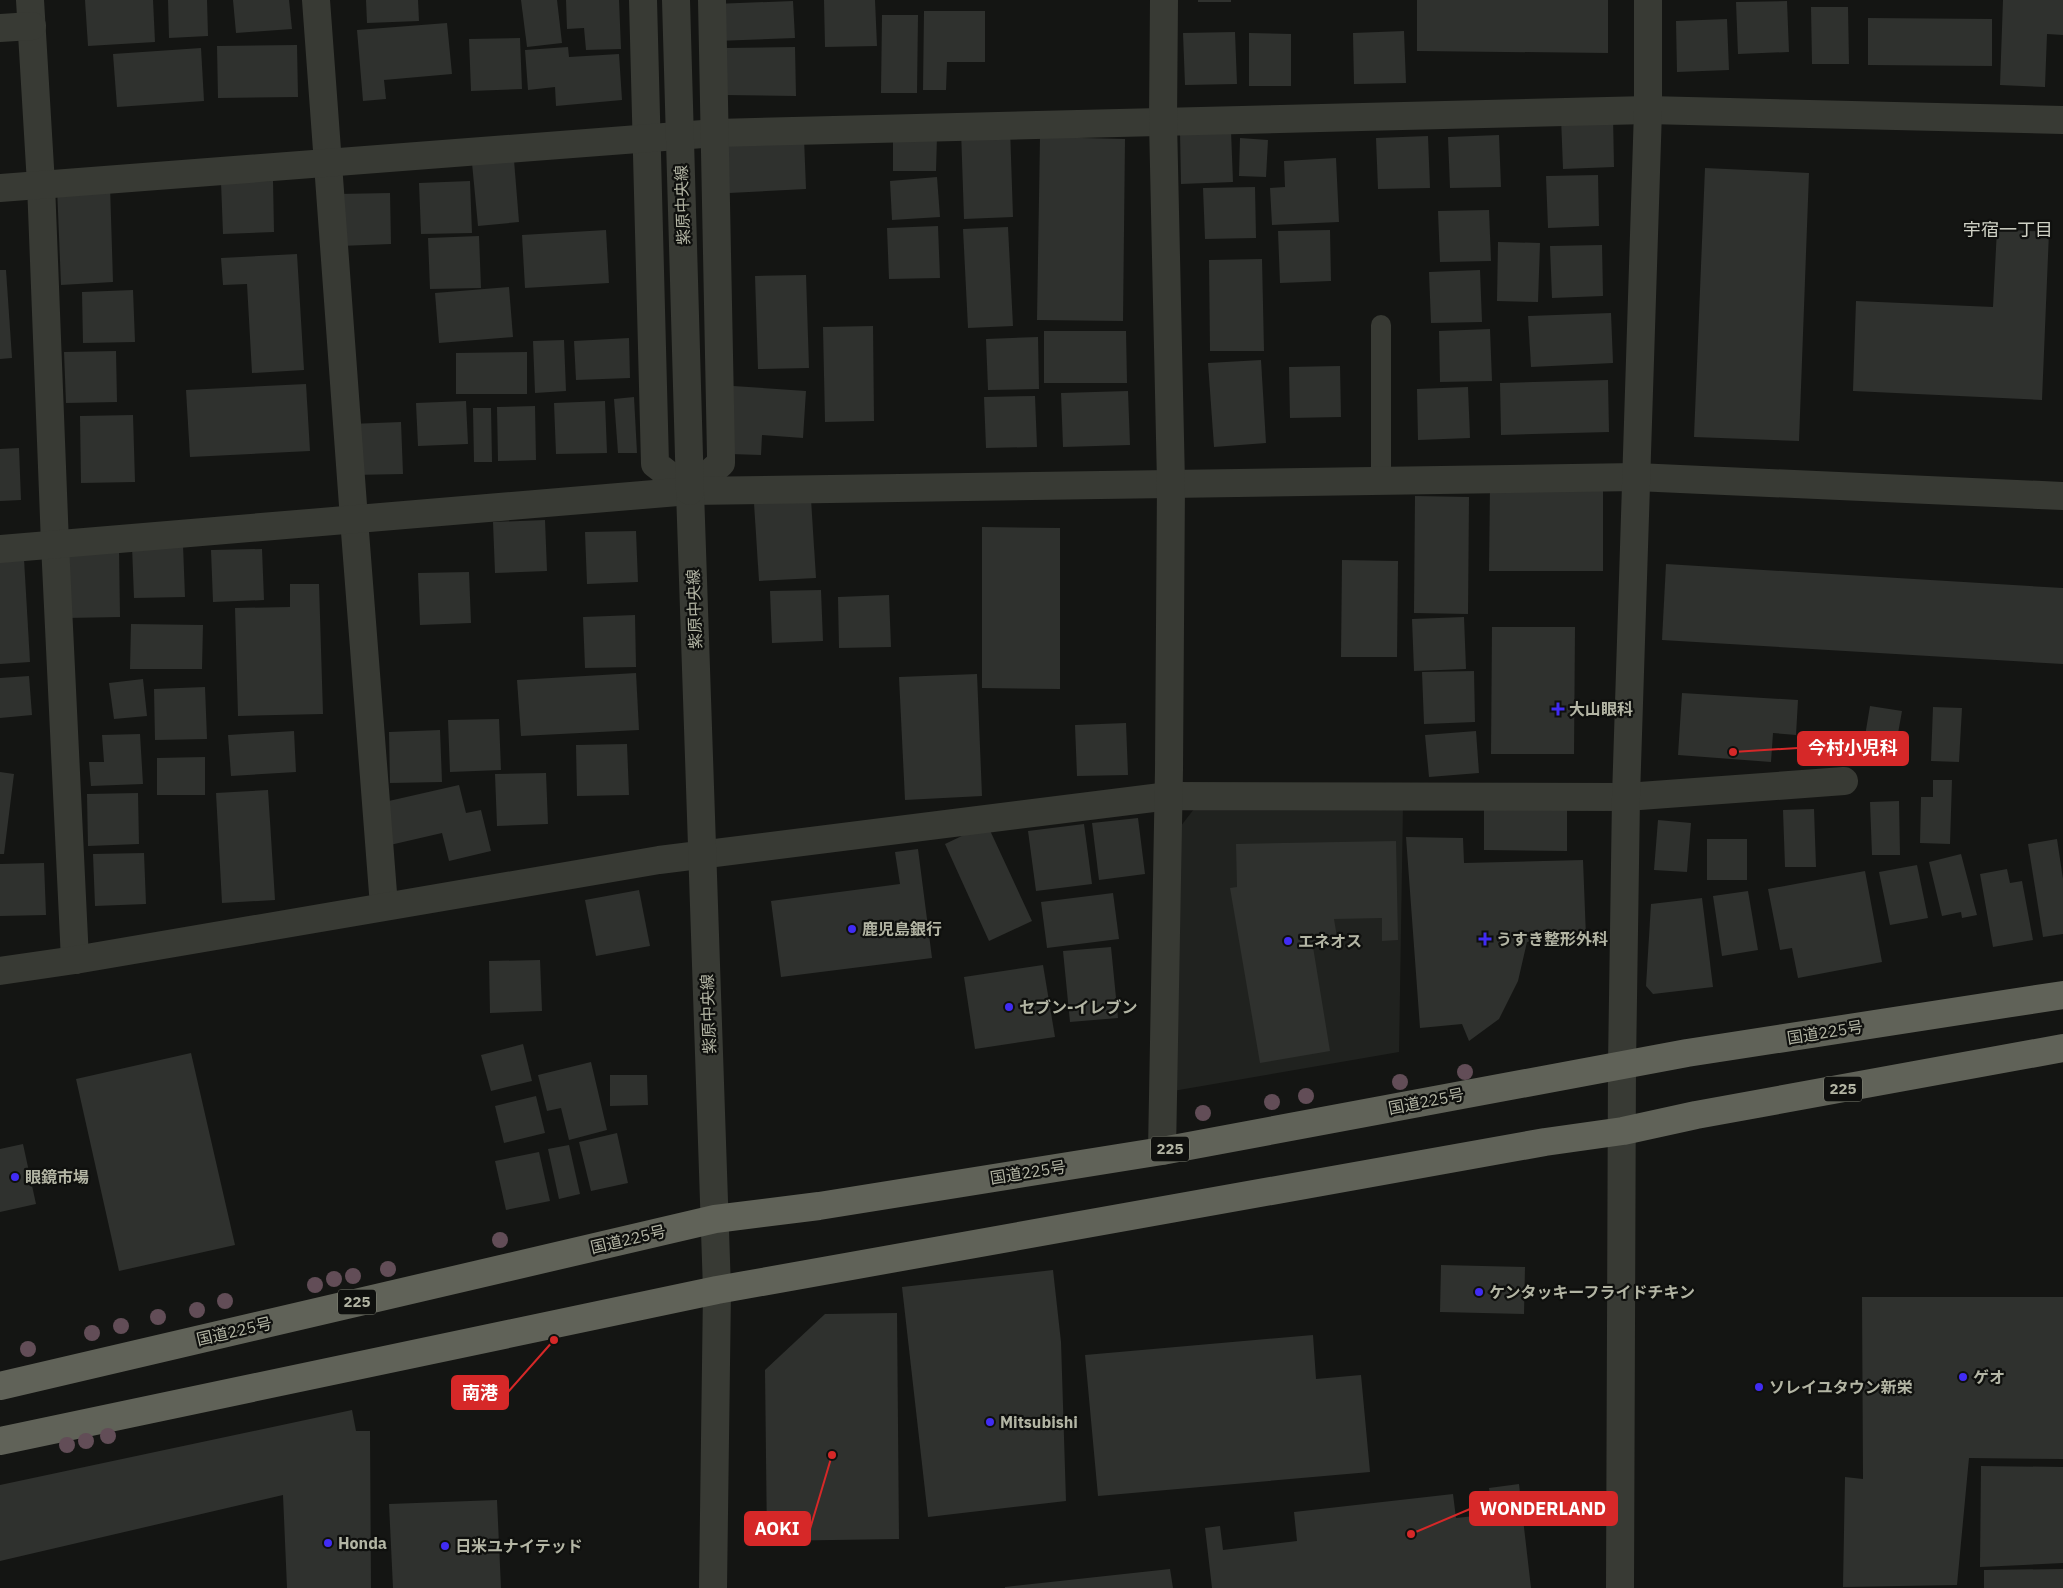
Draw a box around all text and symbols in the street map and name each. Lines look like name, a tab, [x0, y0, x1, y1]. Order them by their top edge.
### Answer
street label: 紫原中央線	[671, 165, 693, 245]
district label: 宇宿一丁目	[1963, 218, 2053, 241]
street label: 紫原中央線	[683, 569, 705, 649]
place label: 大山眼科	[1569, 699, 1633, 719]
marker: 大山眼科	[1551, 702, 1565, 716]
callout: 今村小児科	[1798, 732, 1908, 765]
text: 今村小児科	[1808, 736, 1898, 759]
place label: 鹿児島銀行	[862, 919, 942, 939]
marker: 鹿児島銀行	[846, 923, 858, 935]
place label: うすき整形外科	[1496, 929, 1608, 949]
place label: エネオス	[1298, 931, 1362, 951]
marker: うすき整形外科	[1478, 932, 1492, 946]
marker: エネオス	[1282, 935, 1294, 947]
street label: 紫原中央線	[697, 974, 719, 1054]
place label: セブン-イレブン	[1019, 997, 1137, 1017]
marker: セブン-イレブン	[1003, 1001, 1015, 1013]
street label: 国道225号	[1786, 1016, 1864, 1048]
road number: 225	[1824, 1076, 1862, 1102]
street label: 国道225号	[1386, 1084, 1466, 1118]
road number: 225	[1151, 1136, 1189, 1162]
street label: 国道225号	[989, 1156, 1067, 1188]
place label: 眼鏡市場	[25, 1167, 89, 1187]
marker: 眼鏡市場	[9, 1171, 21, 1183]
street label: 国道225号	[588, 1221, 668, 1257]
place label: ケンタッキーフライドチキン	[1489, 1282, 1695, 1302]
marker: ケンタッキーフライドチキン	[1473, 1286, 1485, 1298]
road number: 225	[338, 1290, 376, 1314]
street label: 国道225号	[194, 1313, 274, 1349]
place label: ゲオ	[1973, 1367, 2005, 1387]
marker: ゲオ	[1957, 1371, 1969, 1383]
callout: 南港	[452, 1376, 508, 1409]
place label: ソレイユタウン新栄	[1769, 1377, 1913, 1397]
text: 南港	[462, 1381, 498, 1404]
marker: ソレイユタウン新栄	[1753, 1381, 1765, 1393]
place label: Mitsubishi	[1000, 1412, 1078, 1432]
marker: Mitsubishi	[984, 1416, 996, 1428]
callout: WONDERLAND	[1470, 1492, 1617, 1525]
text: WONDERLAND	[1480, 1497, 1606, 1520]
callout: AOKI	[745, 1512, 810, 1545]
text: AOKI	[755, 1517, 799, 1540]
place label: Honda	[338, 1533, 387, 1553]
place label: 日米ユナイテッド	[455, 1536, 583, 1556]
marker: Honda	[322, 1537, 334, 1549]
marker: 日米ユナイテッド	[439, 1540, 451, 1552]

